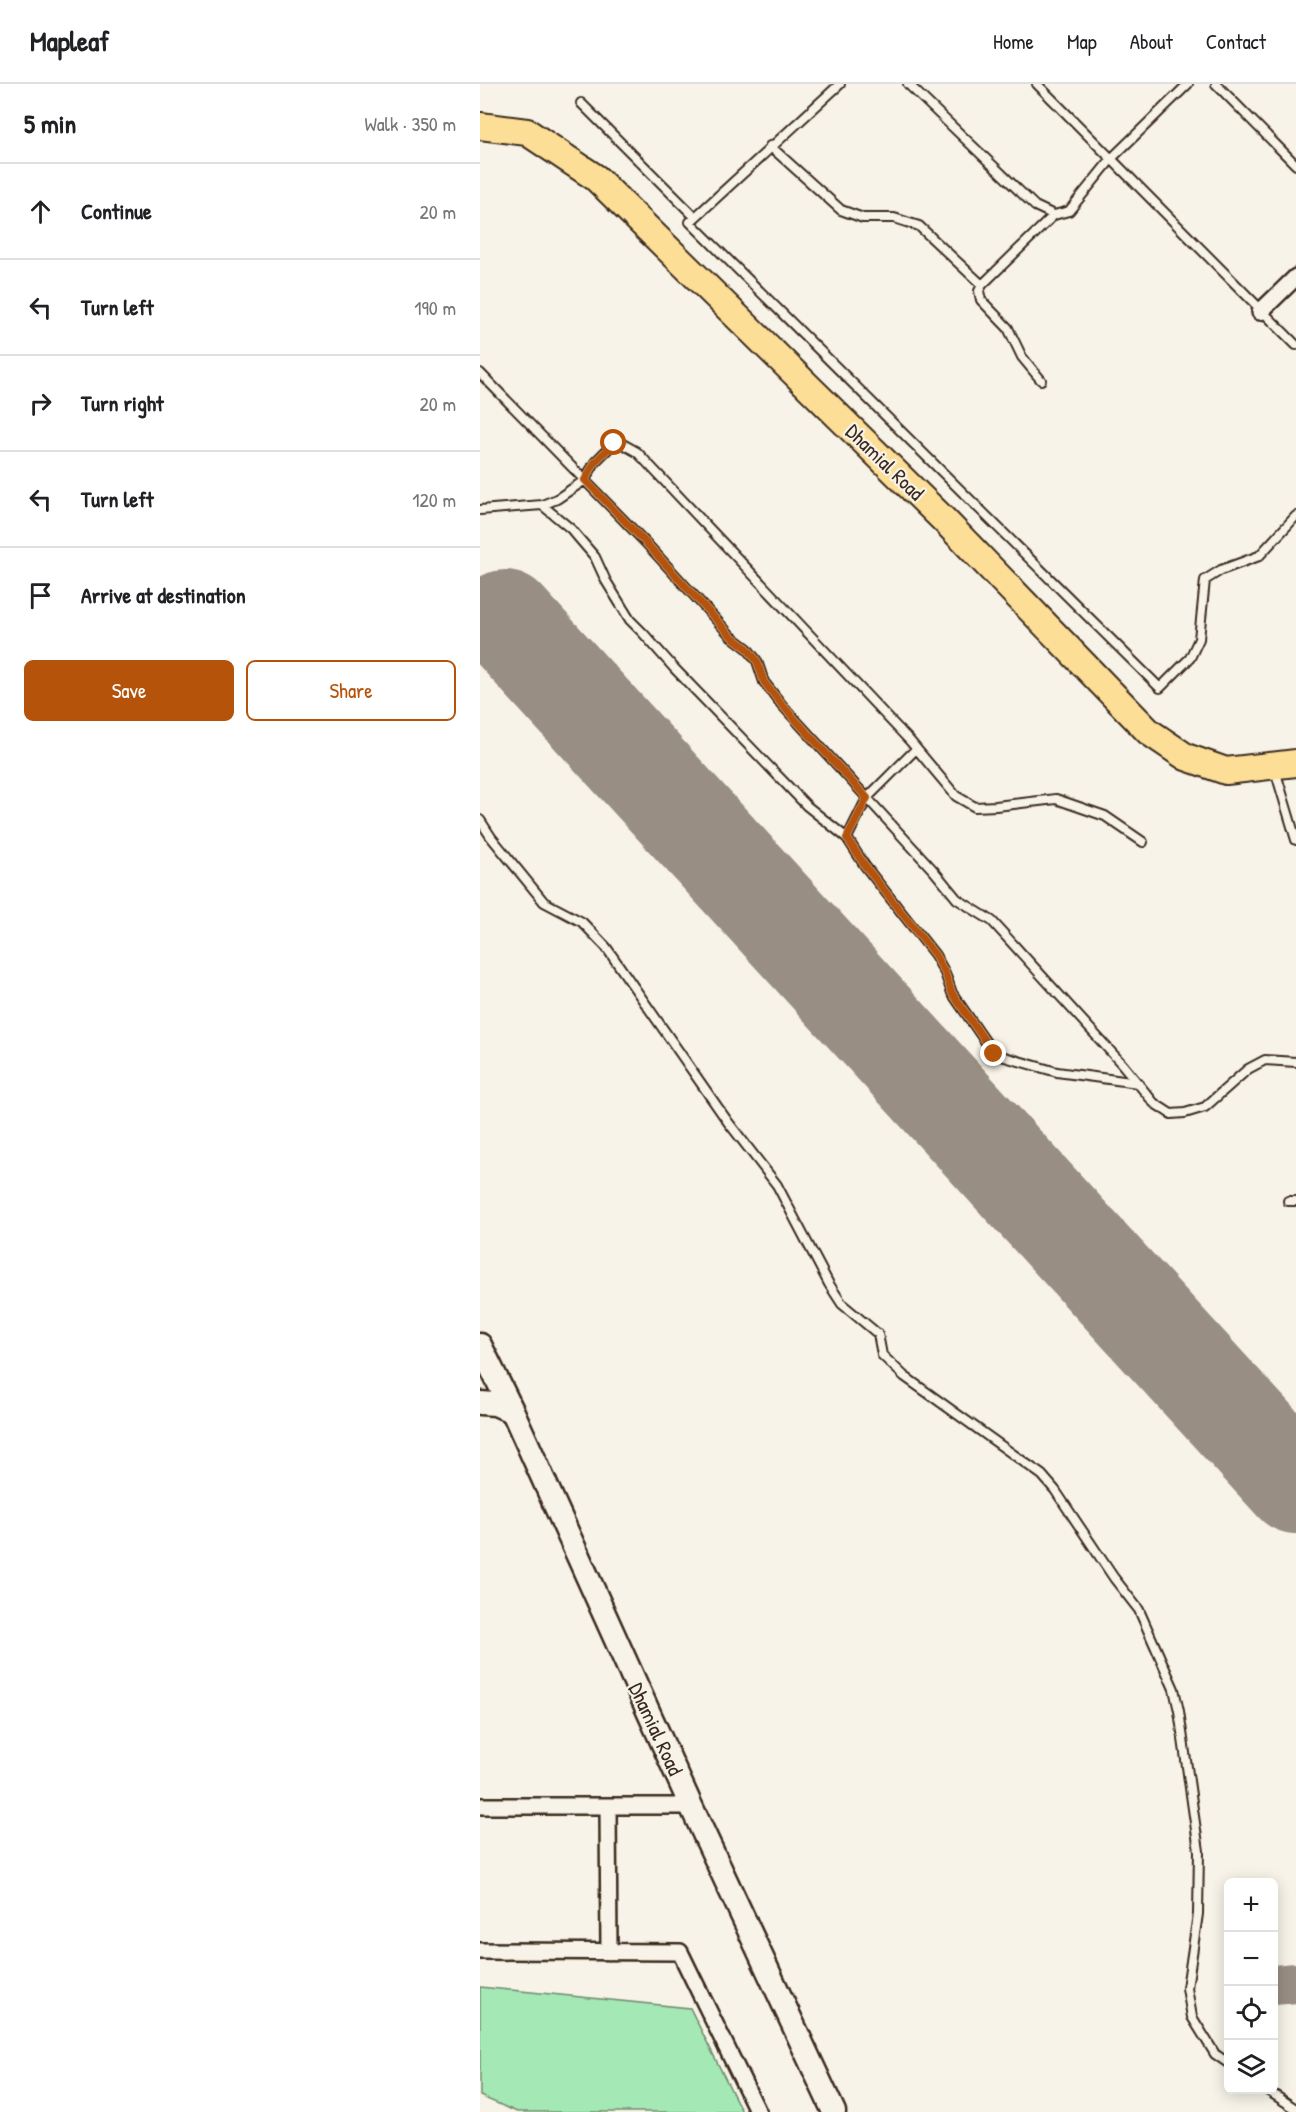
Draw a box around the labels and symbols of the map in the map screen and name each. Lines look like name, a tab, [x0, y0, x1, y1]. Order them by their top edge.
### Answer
street label: Dhamial Road	[839, 417, 931, 507]
route start	[600, 429, 626, 455]
route end	[980, 1040, 1006, 1066]
street label: Dhamial Road	[622, 1678, 690, 1780]

